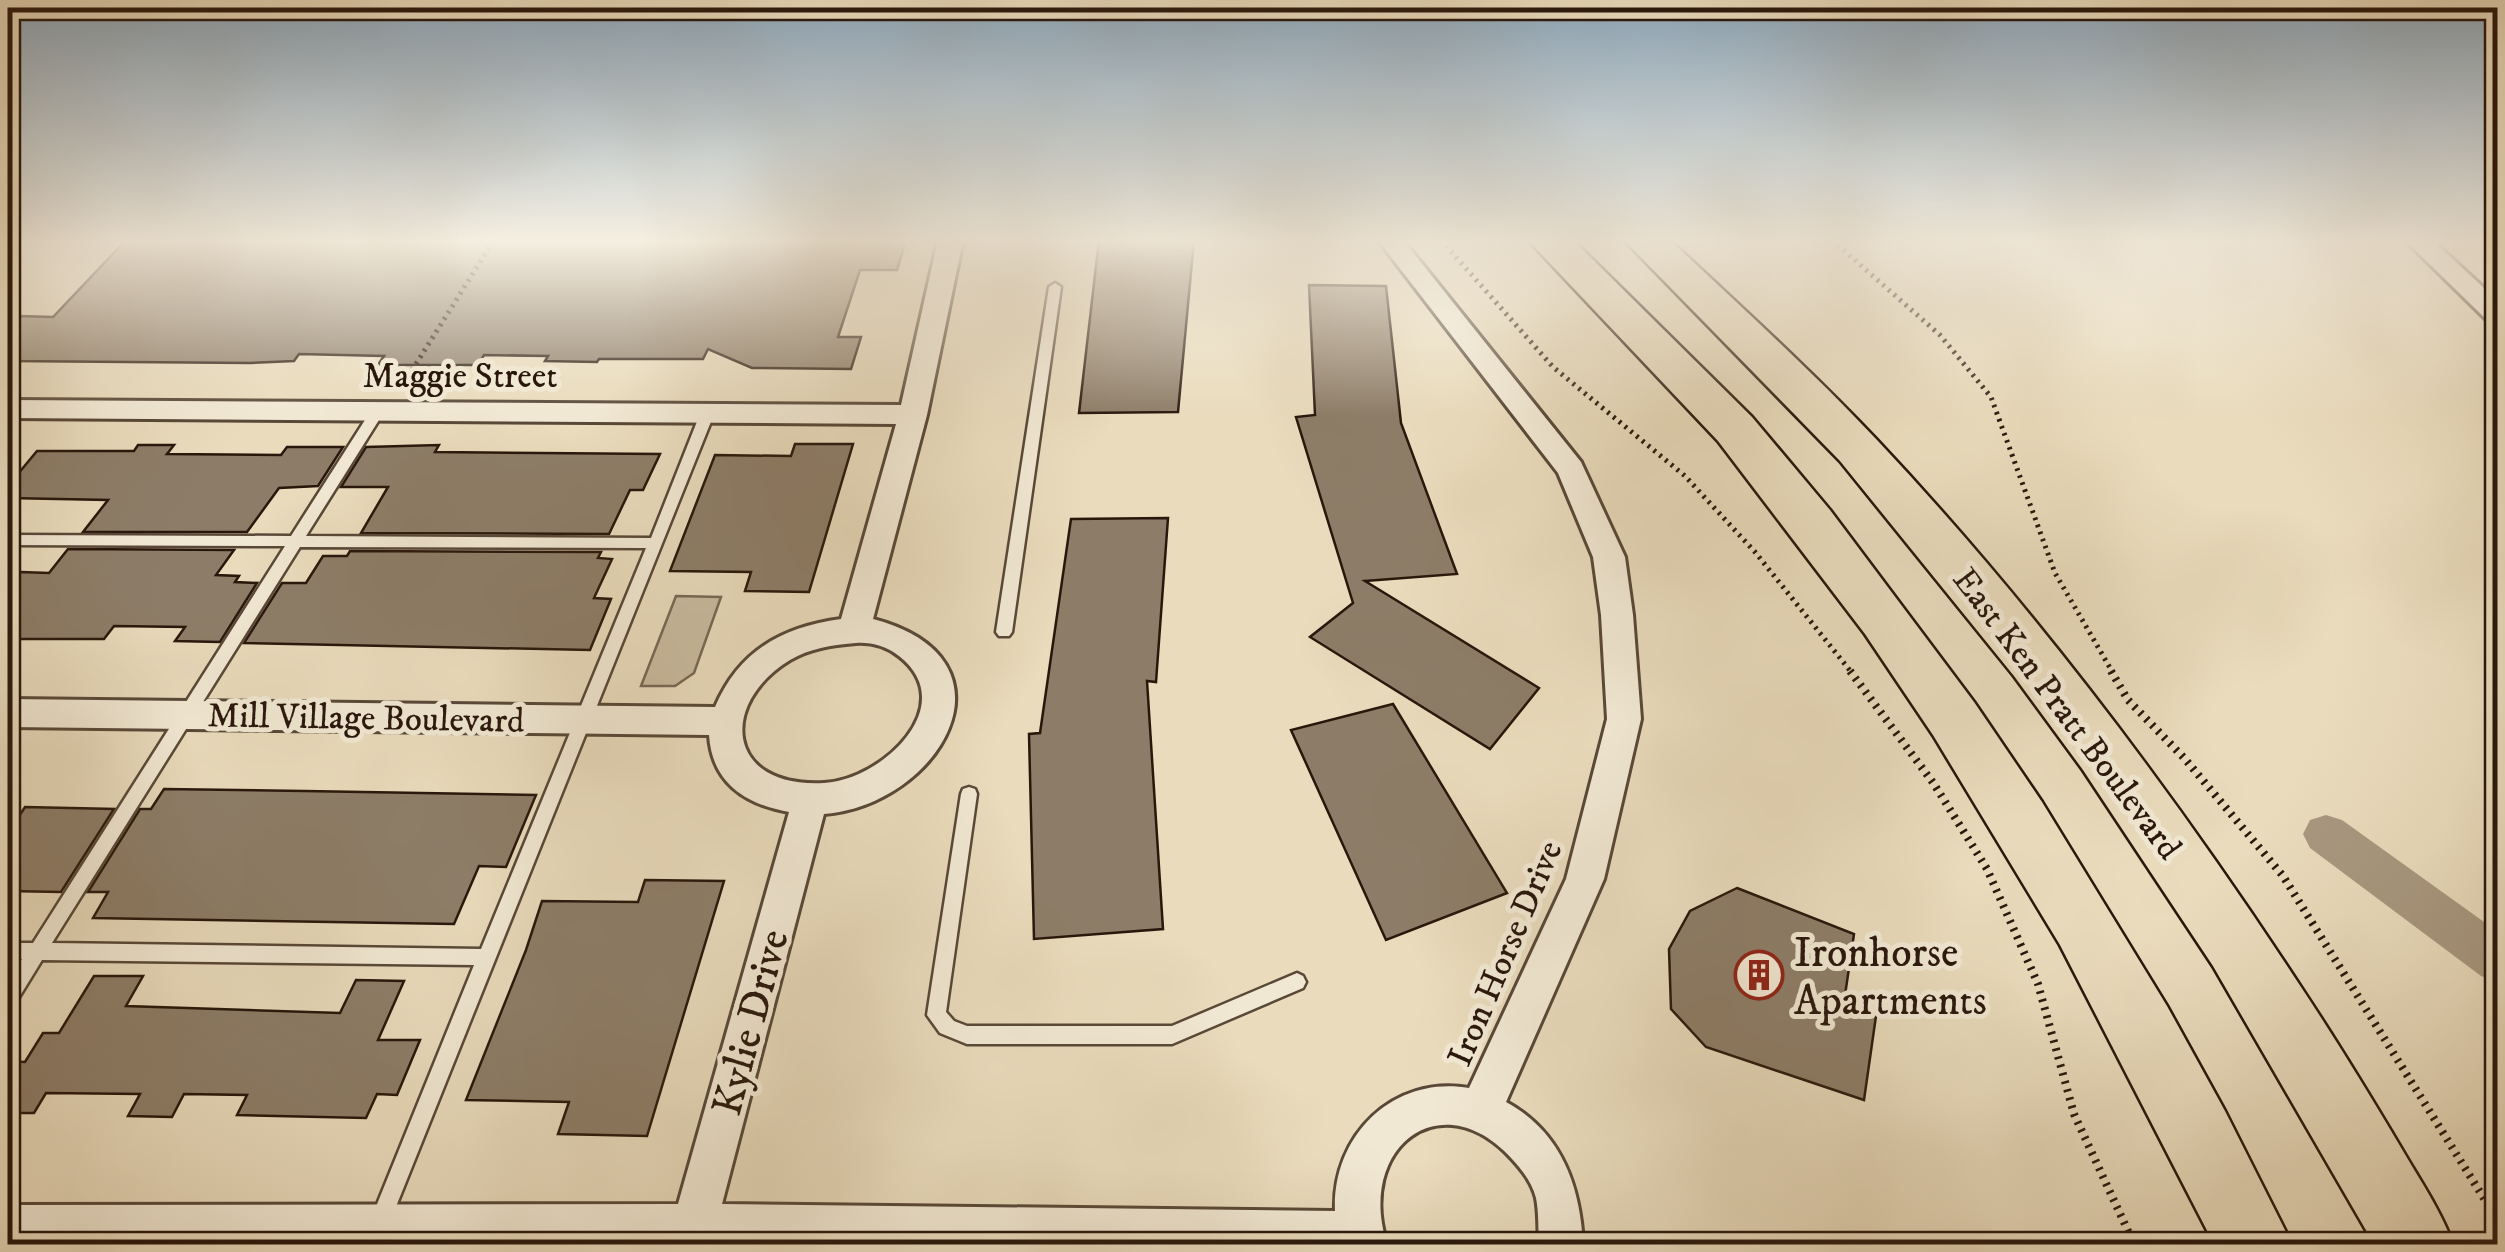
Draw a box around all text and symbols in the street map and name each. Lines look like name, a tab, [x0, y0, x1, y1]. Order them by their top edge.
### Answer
street label: Maggie Street	[363, 355, 557, 399]
street label: East Ken Pratt Boulevard	[1942, 559, 2191, 869]
street label: Mill Village Boulevard	[207, 694, 525, 744]
street label: Iron Horse Drive	[1439, 834, 1573, 1073]
street label: Kylie Drive	[702, 924, 802, 1121]
place label: Ironhorse Apartments	[1794, 928, 1987, 1028]
building icon: Ironhorse Apartments	[1733, 949, 1785, 1001]

